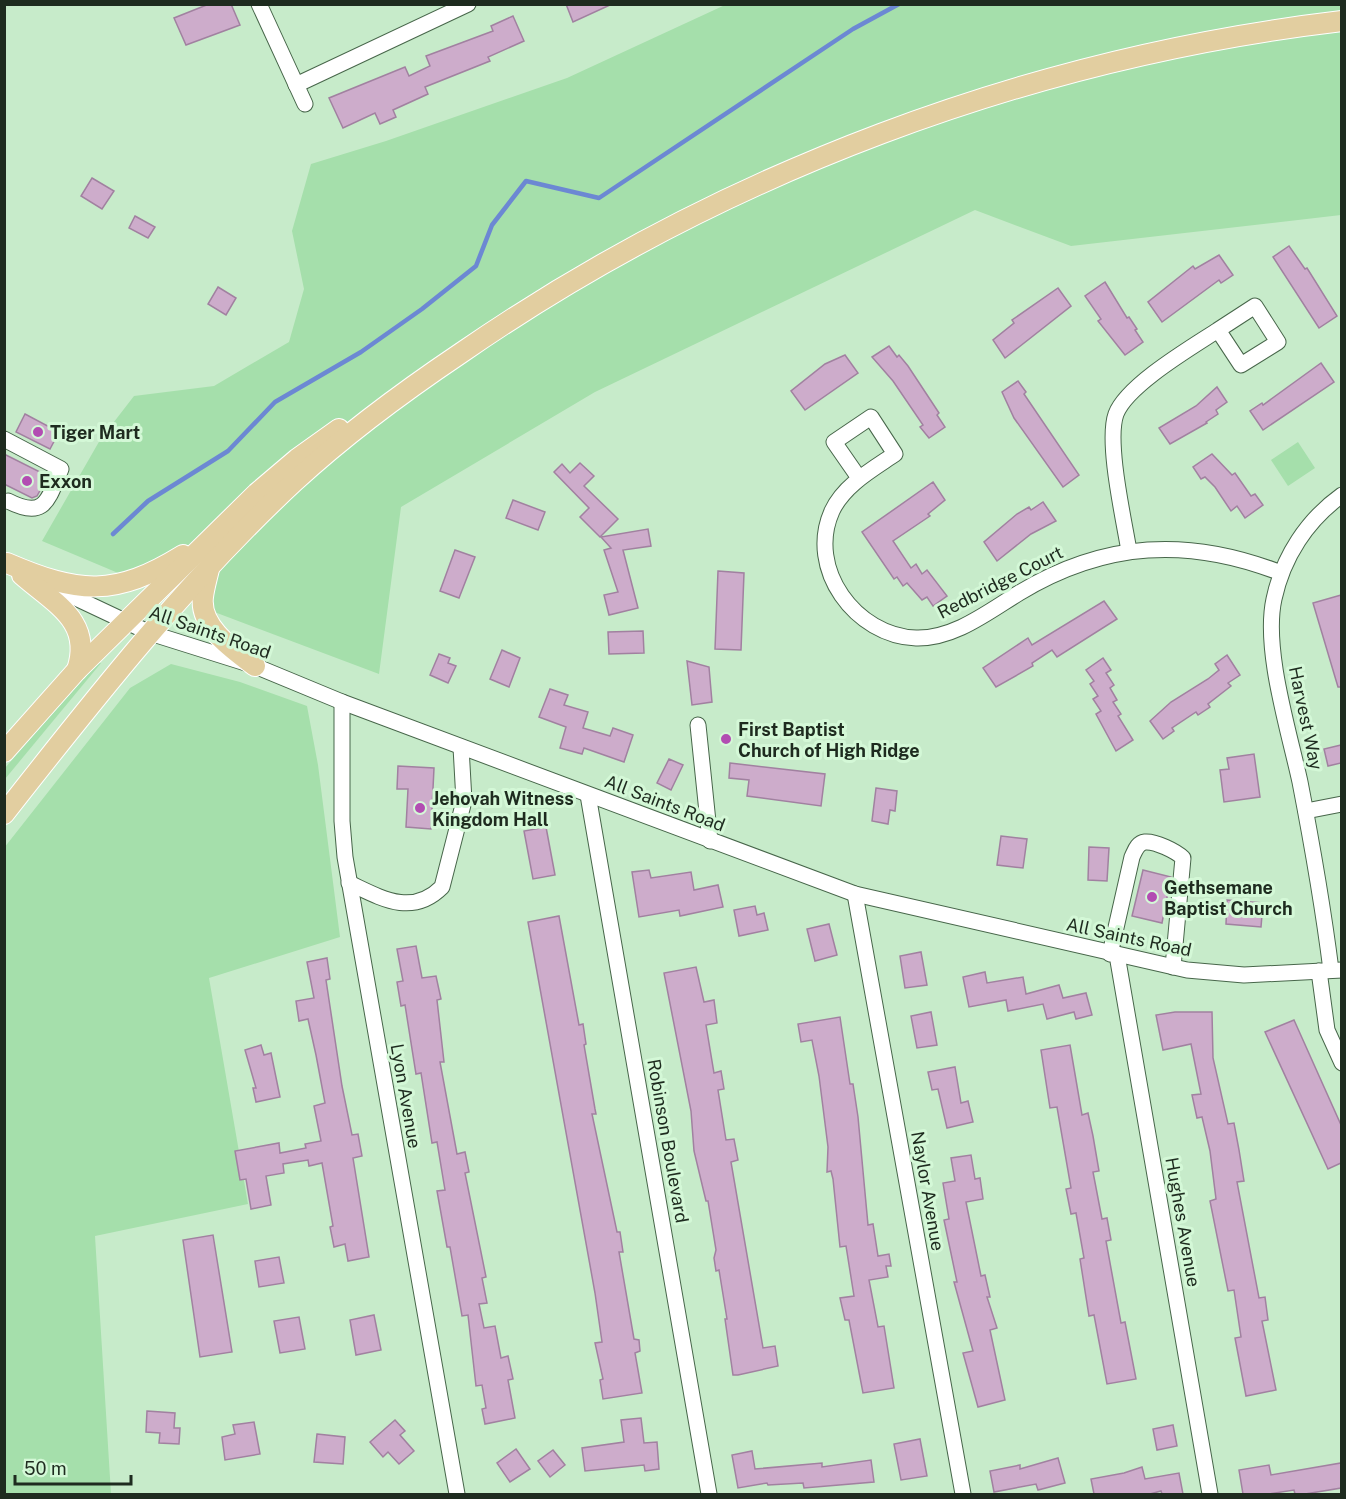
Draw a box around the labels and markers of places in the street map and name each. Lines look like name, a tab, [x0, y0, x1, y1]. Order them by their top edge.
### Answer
place label: Tiger Mart	[50, 422, 140, 443]
marker: Tiger Mart	[31, 425, 45, 439]
place label: Exxon	[39, 471, 92, 492]
marker: Exxon	[20, 474, 34, 488]
place label: First Baptist Church of High Ridge	[738, 719, 920, 761]
marker: First Baptist Church of High Ridge	[719, 732, 733, 746]
place label: Jehovah Witness Kingdom Hall	[432, 788, 574, 830]
marker: Jehovah Witness Kingdom Hall	[413, 801, 427, 815]
place label: Gethsemane Baptist Church	[1164, 877, 1293, 919]
marker: Gethsemane Baptist Church	[1145, 890, 1159, 904]

